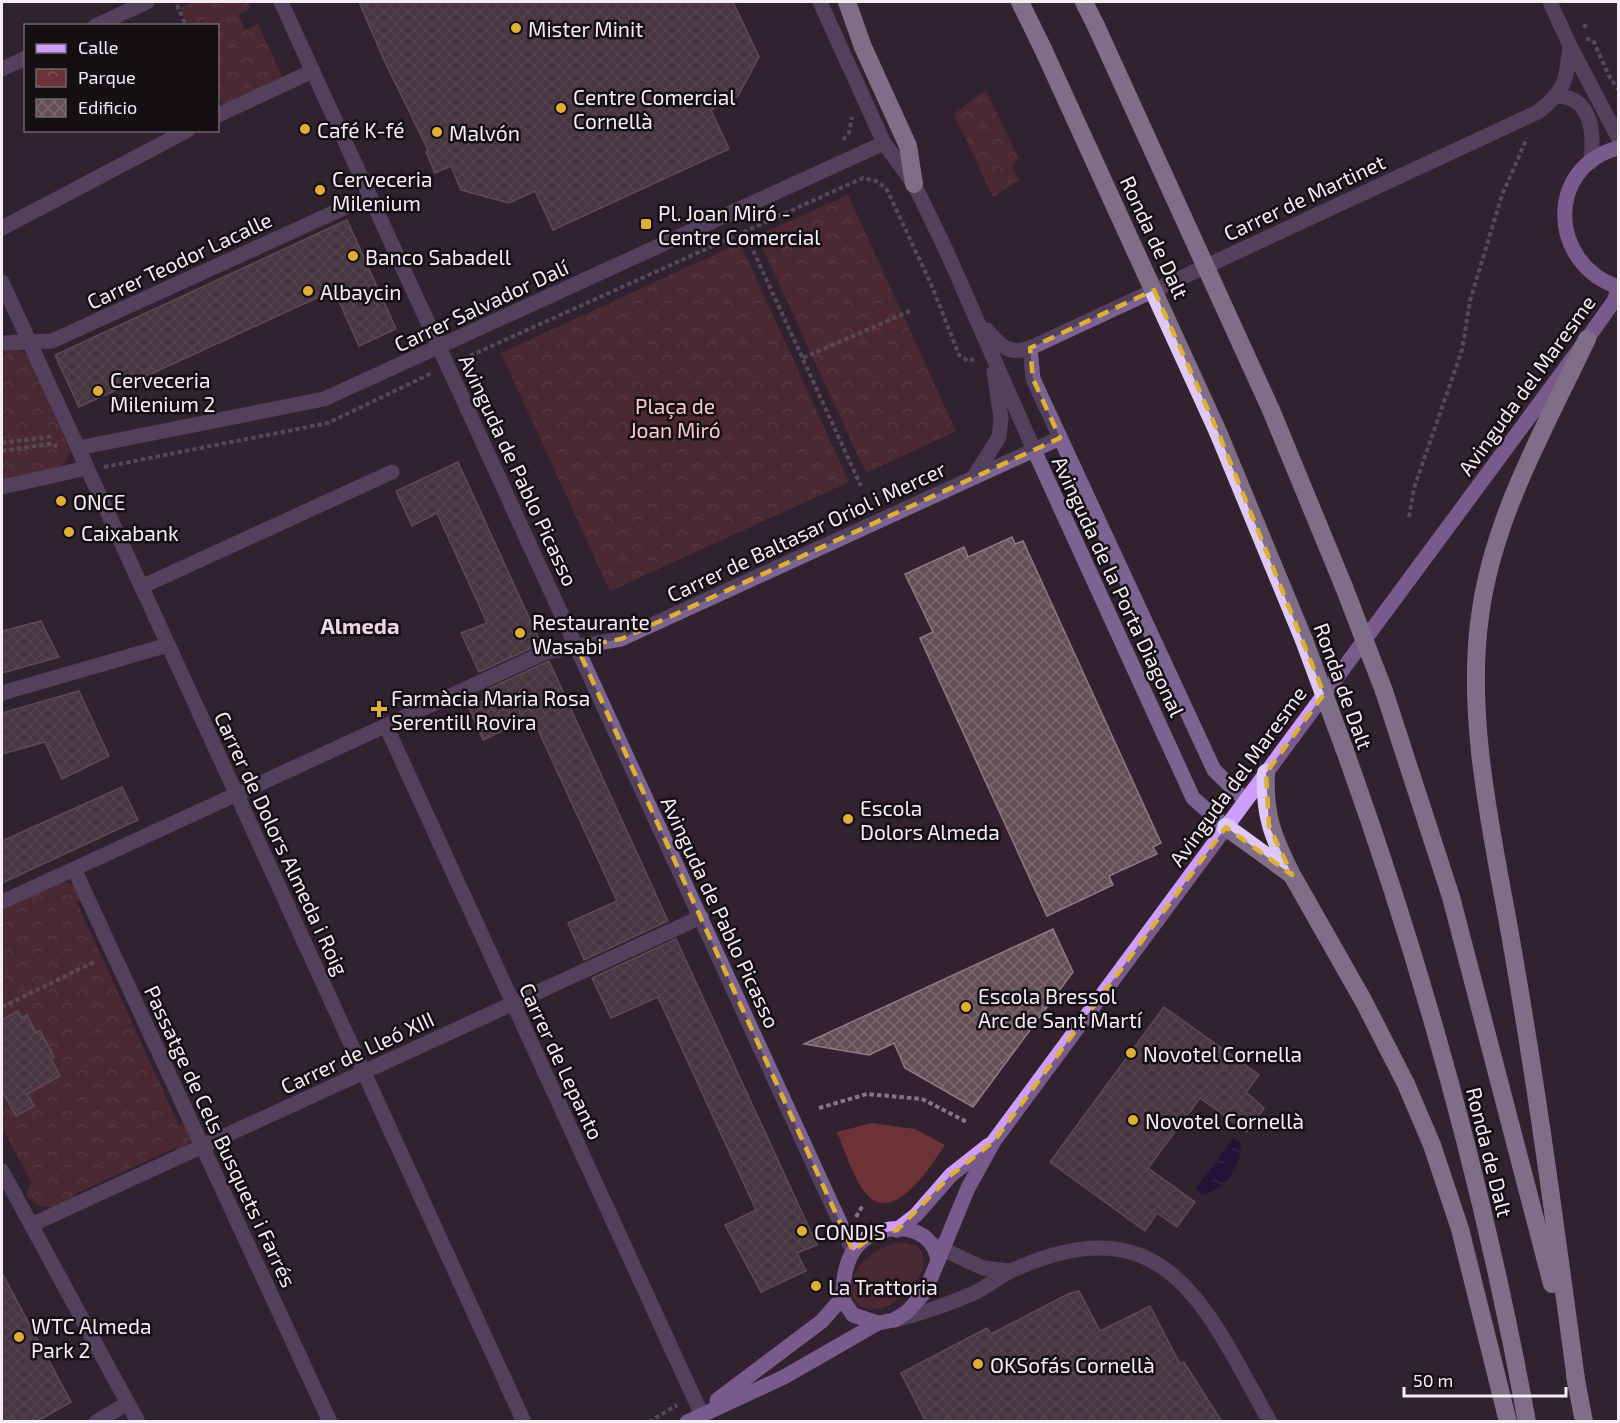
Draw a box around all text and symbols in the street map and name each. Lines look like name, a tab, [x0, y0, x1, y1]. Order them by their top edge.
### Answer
place label: Mister Minit	[528, 16, 643, 41]
marker: Mister Minit	[509, 21, 523, 35]
legend	[24, 24, 219, 132]
text: Calle	[78, 36, 119, 58]
text: Parque	[78, 66, 136, 88]
place label: Centre Comercial Cornellà	[573, 84, 736, 133]
text: Edificio	[78, 96, 137, 118]
marker: Centre Comercial Cornellà	[554, 101, 568, 115]
place label: Café K-fé	[317, 117, 405, 142]
place label: Malvón	[449, 120, 520, 145]
marker: Café K-fé	[298, 122, 312, 136]
marker: Malvón	[430, 125, 444, 139]
street label: Carrer de Martinet	[1219, 149, 1389, 245]
place label: Cerveceria Milenium	[332, 166, 433, 215]
street label: Ronda de Dalt	[1116, 172, 1194, 302]
marker: Cerveceria Milenium	[313, 183, 327, 197]
place label: Pl. Joan Miró - Centre Comercial	[658, 200, 821, 249]
street label: Carrer Teodor Lacalle	[83, 206, 275, 314]
marker: Pl. Joan Miró - Centre Comercial	[639, 217, 653, 231]
place label: Banco Sabadell	[365, 244, 512, 269]
marker: Banco Sabadell	[346, 249, 360, 263]
street label: Carrer Salvador Dalí	[390, 253, 573, 356]
place label: Albaycin	[320, 279, 401, 304]
marker: Albaycin	[301, 284, 315, 298]
street label: Avinguda del Maresme	[1452, 290, 1600, 480]
street label: Avinguda de Pablo Picasso	[454, 350, 584, 590]
place label: Cerveceria Milenium 2	[110, 367, 215, 416]
marker: Cerveceria Milenium 2	[91, 384, 105, 398]
park label: Plaça de Joan Miró	[629, 393, 721, 442]
street label: Avinguda de la Porta Diagonal	[1048, 452, 1191, 721]
street label: Carrer de Baltasar Oriol i Mercer	[663, 455, 950, 607]
place label: ONCE	[73, 489, 126, 514]
marker: ONCE	[54, 494, 68, 508]
place label: Caixabank	[81, 520, 179, 545]
marker: Caixabank	[62, 525, 76, 539]
place label: Restaurante Wasabi	[532, 609, 650, 658]
district label: Almeda	[320, 612, 400, 638]
street label: Ronda de Dalt	[1310, 619, 1378, 753]
marker: Restaurante Wasabi	[513, 626, 527, 640]
street label: Avinguda del Maresme	[1163, 681, 1311, 871]
place label: Farmàcia Maria Rosa Serentill Rovira	[391, 685, 590, 734]
marker: Farmàcia Maria Rosa Serentill Rovira	[372, 702, 386, 716]
street label: Carrer de Dolors Almeda i Roig	[210, 707, 354, 979]
street label: Avinguda de Pablo Picasso	[656, 792, 786, 1032]
place label: Escola Dolors Almeda	[860, 795, 1000, 844]
marker: Escola Dolors Almeda	[841, 812, 855, 826]
street label: Carrer de Lepanto	[515, 979, 609, 1143]
street label: Passatge de Cels Busquets i Farrés	[140, 981, 302, 1291]
place label: Escola Bressol Arc de Sant Martí	[978, 983, 1143, 1032]
marker: Escola Bressol Arc de Sant Martí	[959, 1000, 973, 1014]
street label: Carrer de Lleó XIII	[276, 1006, 438, 1098]
place label: Novotel Cornella	[1143, 1041, 1302, 1066]
marker: Novotel Cornella	[1124, 1046, 1138, 1060]
street label: Ronda de Dalt	[1462, 1085, 1518, 1219]
place label: Novotel Cornellà	[1145, 1108, 1304, 1133]
marker: Novotel Cornellà	[1126, 1113, 1140, 1127]
place label: CONDIS	[814, 1219, 886, 1244]
marker: CONDIS	[795, 1224, 809, 1238]
place label: La Trattoria	[828, 1274, 938, 1299]
marker: La Trattoria	[809, 1279, 823, 1293]
place label: WTC Almeda Park 2	[31, 1313, 152, 1362]
marker: WTC Almeda Park 2	[12, 1330, 26, 1344]
place label: OKSofás Cornellà	[990, 1352, 1155, 1377]
marker: OKSofás Cornellà	[971, 1357, 985, 1371]
scale bar	[1404, 1360, 1566, 1398]
text: 50 m	[1413, 1369, 1453, 1391]

